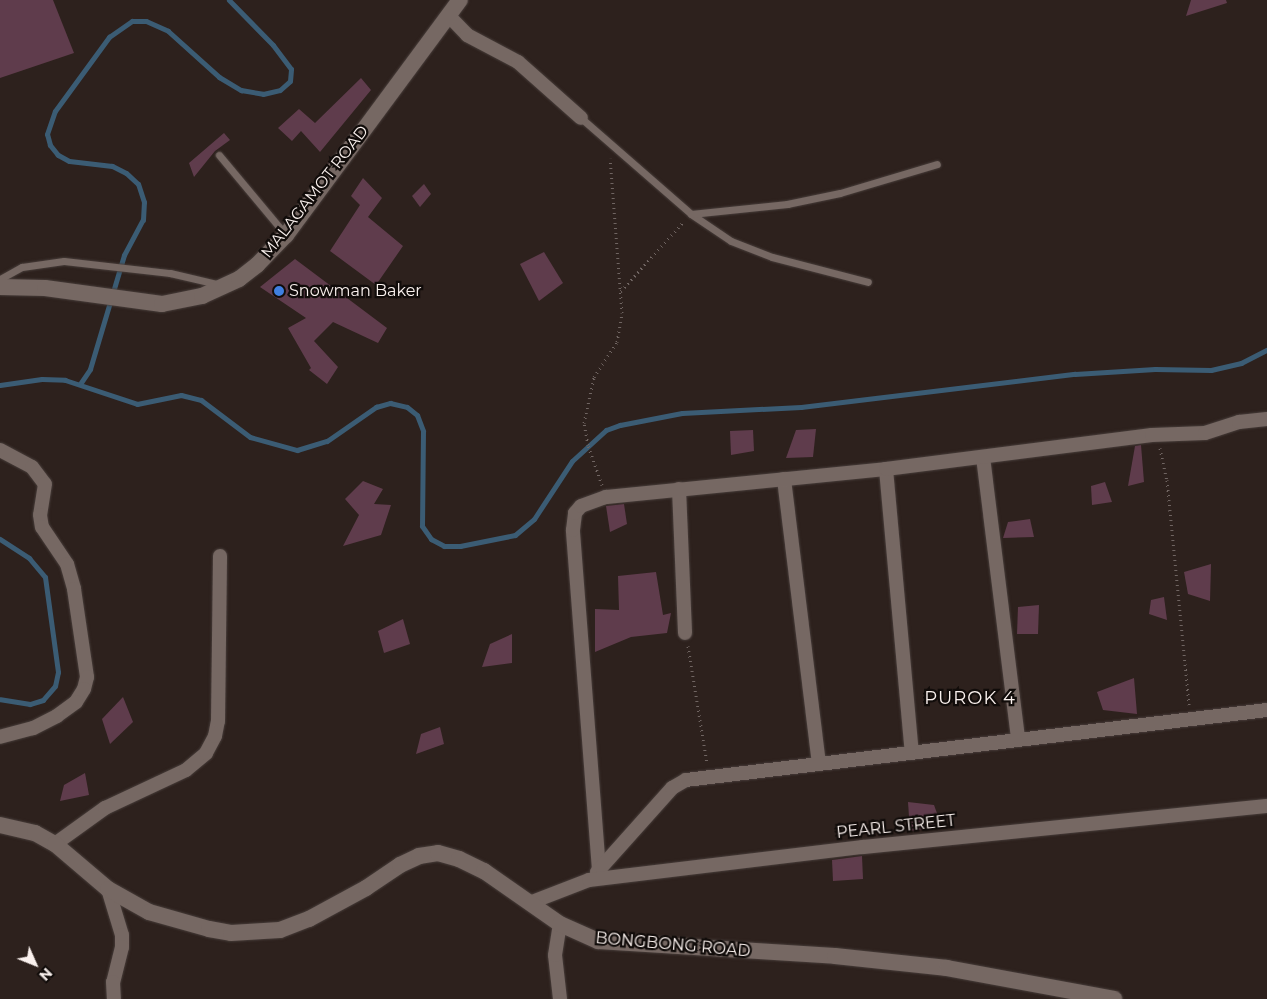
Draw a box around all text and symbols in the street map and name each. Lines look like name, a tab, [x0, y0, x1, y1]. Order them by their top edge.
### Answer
street label: MALAGAMOT ROAD	[257, 122, 373, 262]
place label: Snowman Baker	[289, 281, 422, 301]
marker: Snowman Baker	[273, 285, 285, 297]
district label: PUROK 4	[923, 687, 1017, 709]
street label: PEARL STREET	[835, 811, 957, 843]
street label: BONGBONG ROAD	[595, 929, 751, 961]
north arrow	[10, 939, 60, 989]
text: N	[35, 964, 56, 985]

